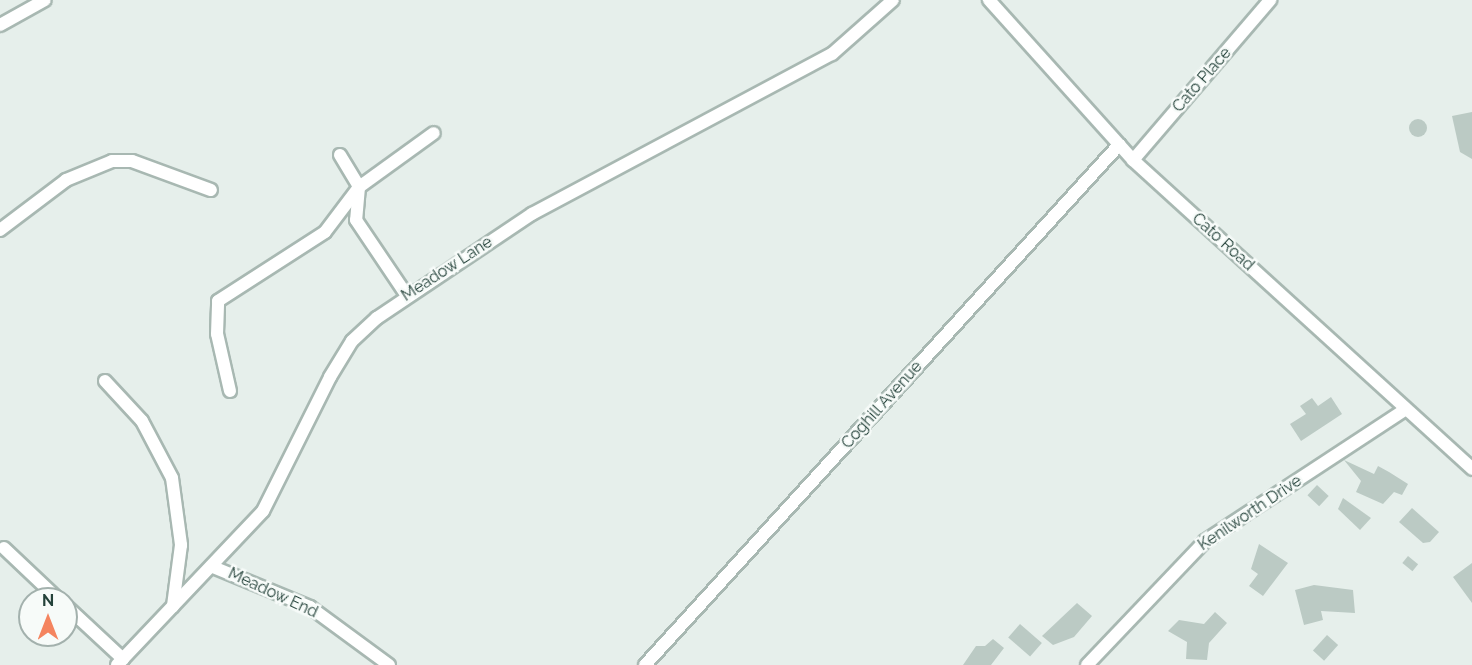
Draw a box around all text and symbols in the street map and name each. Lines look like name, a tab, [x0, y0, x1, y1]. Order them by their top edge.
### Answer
street label: Cato Place	[1169, 44, 1235, 116]
street label: Cato Road	[1188, 209, 1258, 275]
street label: Meadow Lane	[398, 232, 496, 306]
street label: Coghill Avenue	[837, 357, 927, 453]
street label: Kenilworth Drive	[1195, 471, 1305, 555]
street label: Meadow End	[225, 564, 321, 622]
north arrow	[18, 587, 78, 647]
text: N	[42, 591, 54, 610]

